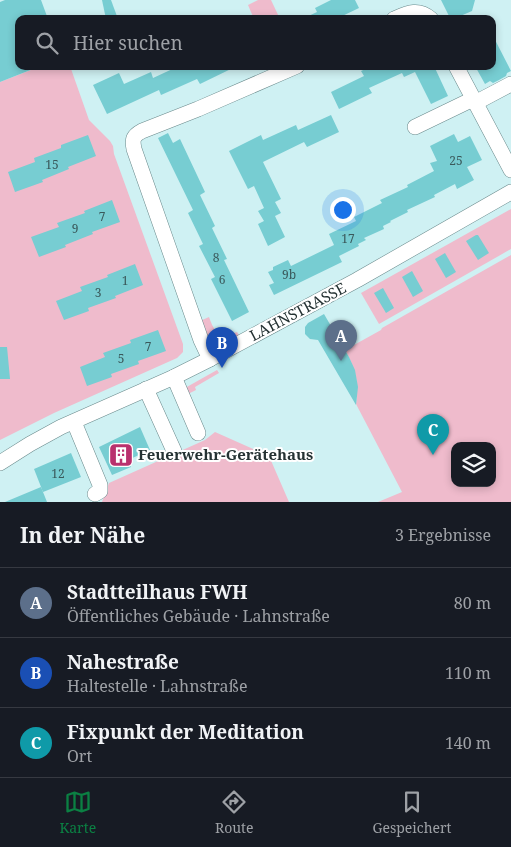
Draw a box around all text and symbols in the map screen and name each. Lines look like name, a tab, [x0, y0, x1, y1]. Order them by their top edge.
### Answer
search box	[15, 15, 496, 70]
icon: search	[33, 29, 61, 57]
text: Hier suchen	[73, 30, 183, 56]
house number: 25	[449, 152, 463, 169]
house number: 15	[45, 156, 59, 173]
your location	[330, 197, 356, 223]
house number: 7	[99, 208, 106, 225]
house number: 9	[72, 220, 78, 237]
house number: 17	[341, 230, 355, 247]
house number: 8	[213, 249, 220, 266]
house number: 9b	[282, 266, 296, 283]
house number: 6	[219, 271, 226, 288]
house number: 1	[122, 272, 128, 289]
street label: LAHNSTRASSE	[247, 279, 349, 345]
house number: 3	[95, 284, 102, 301]
pin: A	[325, 320, 357, 361]
pin: B	[206, 327, 238, 368]
house number: 7	[145, 338, 152, 355]
house number: 5	[118, 350, 124, 367]
pin: C	[417, 414, 449, 455]
building icon: Feuerwehr-Gerätehaus	[108, 442, 134, 468]
map controls	[451, 442, 496, 487]
button: layers	[451, 442, 496, 487]
place label: Feuerwehr-Gerätehaus	[138, 444, 313, 464]
house number: 12	[51, 465, 65, 482]
text: In der Nähe	[20, 521, 145, 549]
text: 3 Ergebnisse	[395, 524, 491, 546]
text: Stadtteilhaus FWH	[67, 579, 248, 605]
text: A	[30, 592, 42, 614]
text: 80 m	[454, 592, 491, 614]
text: Öffentliches Gebäude · Lahnstraße	[67, 605, 330, 627]
text: Nahestraße	[67, 649, 179, 675]
text: B	[31, 662, 41, 684]
text: 110 m	[445, 662, 491, 684]
text: Haltestelle · Lahnstraße	[67, 675, 248, 697]
text: Fixpunkt der Meditation	[67, 719, 304, 745]
text: C	[31, 732, 41, 754]
text: 140 m	[445, 732, 491, 754]
text: Ort	[67, 745, 92, 767]
tab: Karte	[59, 788, 96, 837]
tab: Route	[215, 788, 254, 837]
tab: Gespeichert	[372, 788, 452, 837]

